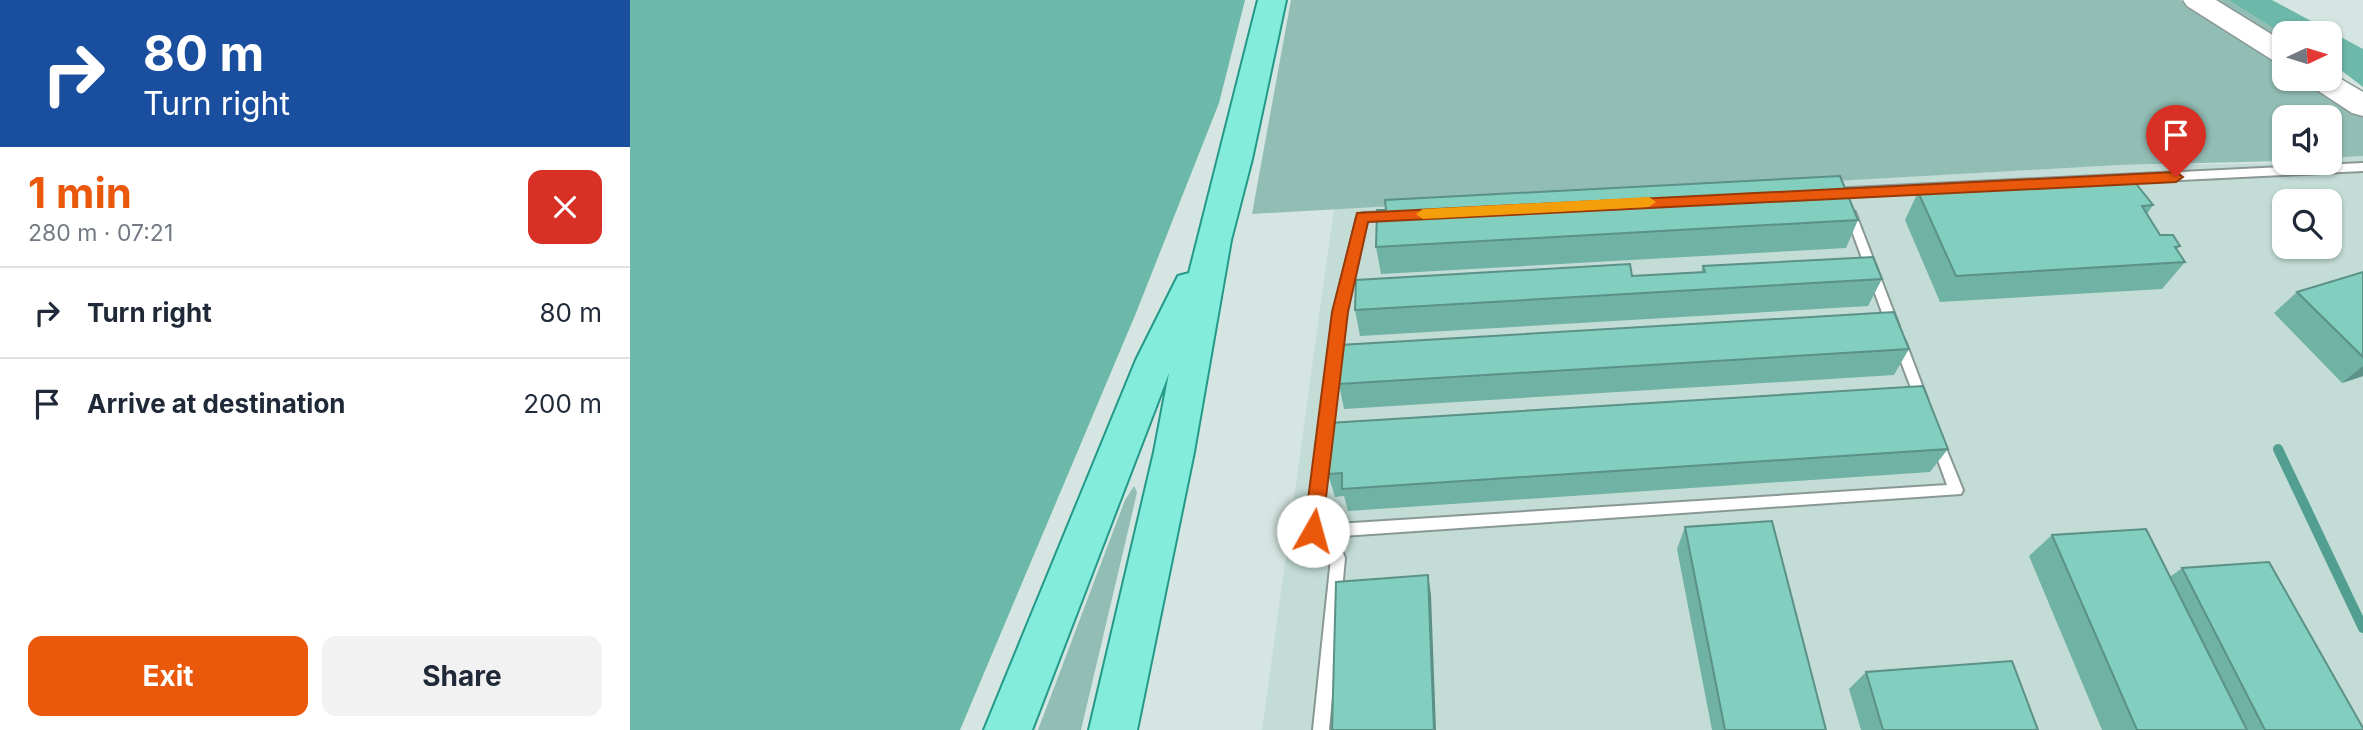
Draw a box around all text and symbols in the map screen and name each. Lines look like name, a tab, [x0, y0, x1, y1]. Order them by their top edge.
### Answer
north arrow	[2272, 21, 2342, 91]
map controls	[2272, 21, 2342, 259]
text: 80 m	[143, 24, 264, 83]
icon: right	[28, 28, 119, 119]
text: Turn right	[143, 84, 290, 123]
pin	[2146, 105, 2206, 177]
button: sound	[2272, 105, 2342, 175]
icon: arrive	[2157, 116, 2195, 154]
text: 1 min	[28, 167, 132, 218]
button: close	[528, 170, 602, 244]
button: search	[2272, 189, 2342, 259]
text: 280 m · 07:21	[28, 219, 173, 247]
icon: right	[28, 294, 66, 332]
text: Turn right	[87, 297, 212, 328]
text: 80 m	[539, 297, 602, 328]
icon: arrive	[28, 385, 66, 423]
text: Arrive at destination	[87, 388, 346, 419]
text: 200 m	[523, 388, 602, 419]
position arrow	[1276, 494, 1350, 568]
button: Exit	[28, 636, 308, 716]
button: Share	[322, 636, 602, 716]

